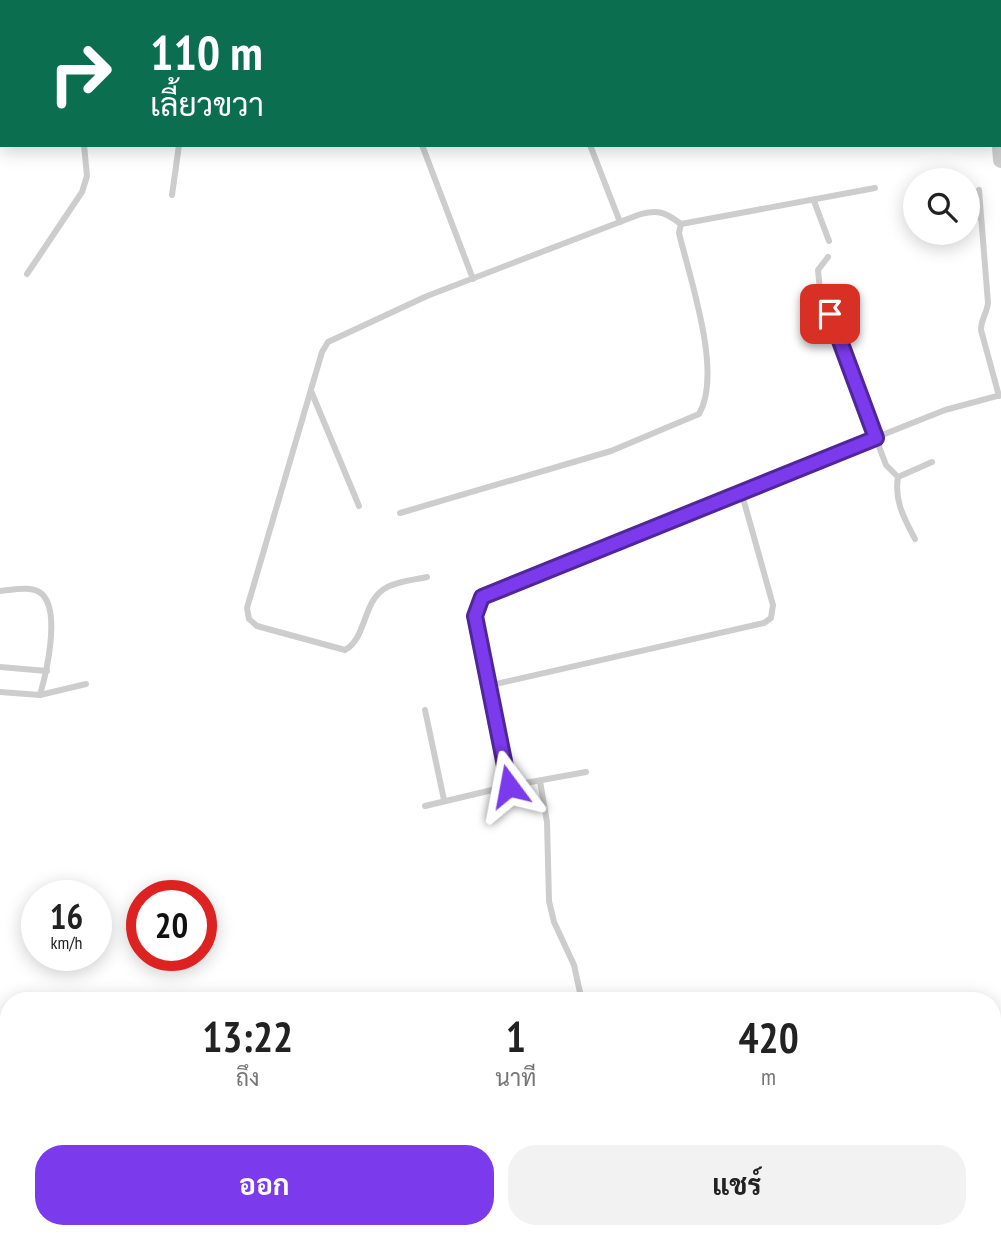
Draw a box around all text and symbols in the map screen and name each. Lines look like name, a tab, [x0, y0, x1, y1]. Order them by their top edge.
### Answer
text: 110 m	[150, 20, 263, 84]
icon: right	[35, 28, 126, 119]
text: เลี้ยวขวา	[150, 83, 264, 125]
map controls	[903, 168, 980, 245]
button: search	[903, 168, 980, 245]
pin	[800, 284, 860, 344]
icon: arrive	[811, 295, 849, 333]
position arrow	[472, 749, 546, 823]
speed limit sign: 20	[126, 880, 217, 971]
text: 16	[50, 893, 83, 939]
text: km/h	[51, 931, 82, 954]
text: 13:22	[202, 1009, 293, 1064]
text: 1	[506, 1009, 526, 1064]
text: 420	[738, 1010, 799, 1065]
text: m	[761, 1062, 776, 1091]
text: ถึง	[236, 1063, 260, 1092]
text: นาที	[495, 1063, 536, 1092]
button: ออก	[35, 1145, 494, 1225]
button: แชร์	[508, 1145, 966, 1225]

